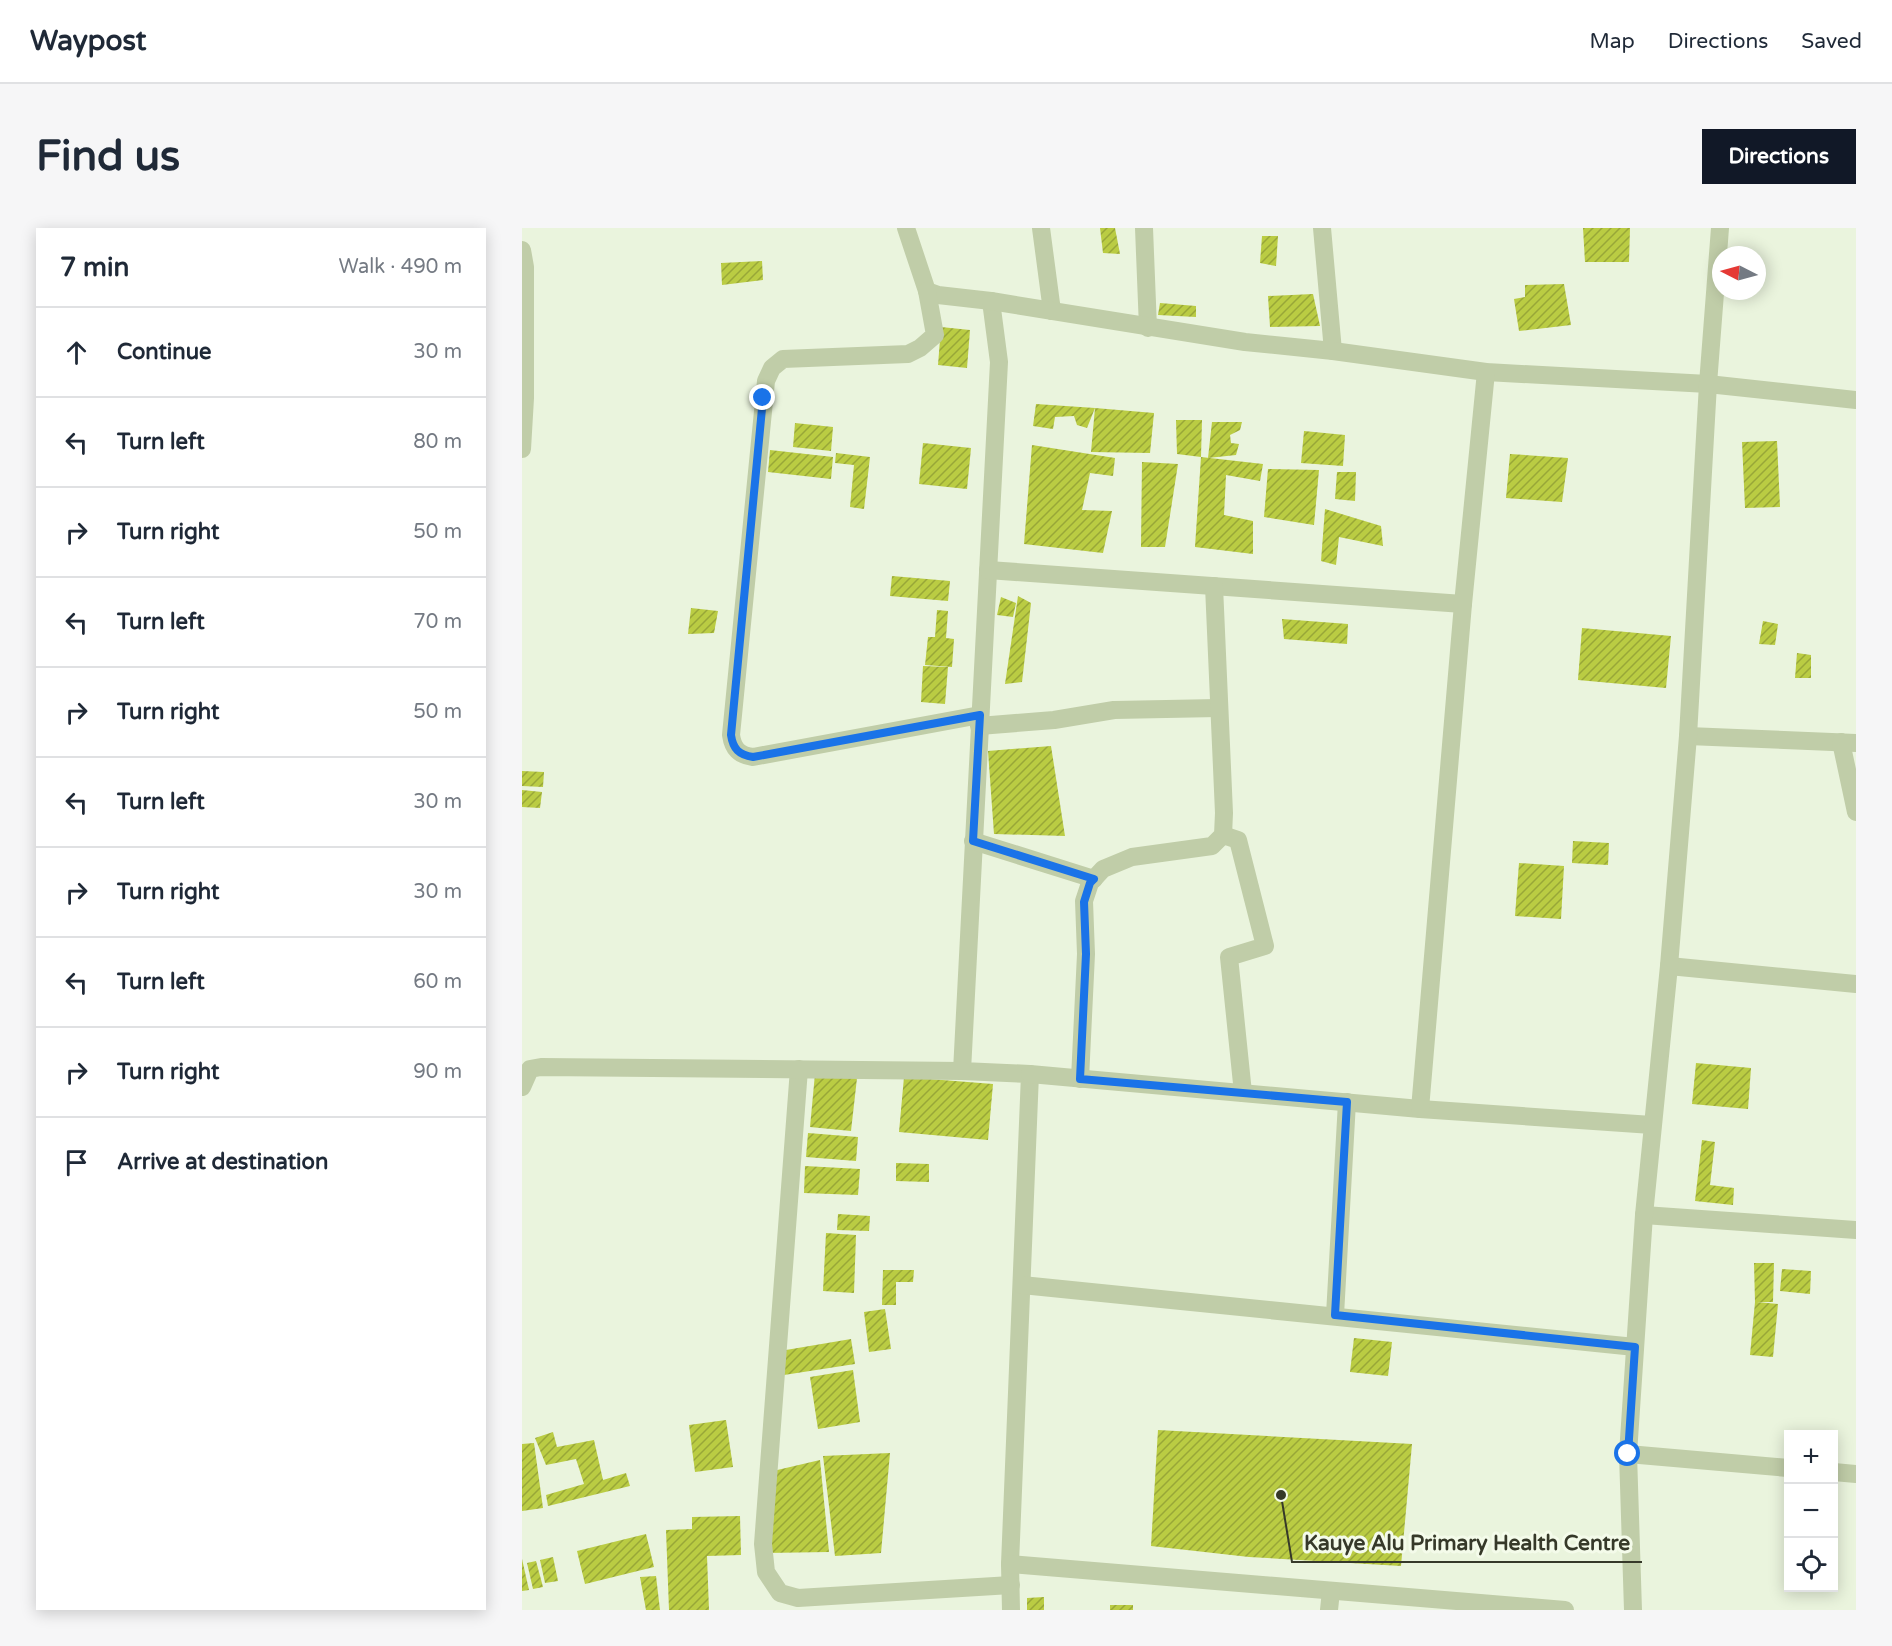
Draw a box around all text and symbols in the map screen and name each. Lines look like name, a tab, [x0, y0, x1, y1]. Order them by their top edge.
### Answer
text: Waypost	[30, 24, 146, 58]
text: Map	[1589, 29, 1635, 54]
text: Directions	[1668, 29, 1768, 54]
text: Saved	[1801, 29, 1862, 54]
button: Directions	[1702, 129, 1856, 184]
text: Find us	[36, 131, 180, 182]
north arrow	[1712, 246, 1766, 300]
text: 7 min	[60, 252, 129, 283]
text: Walk · 490 m	[339, 255, 462, 279]
icon: ahead	[60, 336, 93, 369]
text: Continue	[117, 339, 212, 365]
text: 30 m	[413, 340, 462, 364]
route end	[749, 384, 775, 410]
icon: left	[60, 426, 93, 459]
text: Turn left	[117, 429, 205, 455]
text: 80 m	[413, 430, 462, 454]
icon: right	[60, 516, 93, 549]
text: Turn right	[117, 519, 219, 545]
text: 50 m	[413, 520, 462, 544]
icon: left	[60, 606, 93, 639]
text: Turn left	[117, 609, 205, 635]
text: 70 m	[413, 610, 462, 634]
icon: right	[60, 696, 93, 729]
text: Turn right	[117, 699, 219, 725]
text: 50 m	[413, 700, 462, 724]
icon: left	[60, 786, 93, 819]
text: Turn left	[117, 789, 205, 815]
text: 30 m	[413, 790, 462, 814]
icon: right	[60, 876, 93, 909]
text: Turn right	[117, 879, 219, 905]
text: 30 m	[413, 880, 462, 904]
icon: left	[60, 966, 93, 999]
text: Turn left	[117, 969, 205, 995]
text: 60 m	[413, 970, 462, 994]
icon: right	[60, 1056, 93, 1089]
text: Turn right	[117, 1059, 219, 1085]
text: 90 m	[413, 1060, 462, 1084]
icon: arrive	[60, 1146, 93, 1179]
text: Arrive at destination	[117, 1149, 328, 1175]
map controls	[1784, 1430, 1838, 1592]
button: +	[1784, 1430, 1838, 1484]
route start	[1614, 1440, 1640, 1466]
button: −	[1784, 1484, 1838, 1538]
callout: Kauye Alu Primary Health Centre	[1292, 1523, 1642, 1562]
text: Kauye Alu Primary Health Centre	[1304, 1531, 1630, 1556]
button: locate	[1784, 1538, 1838, 1592]

